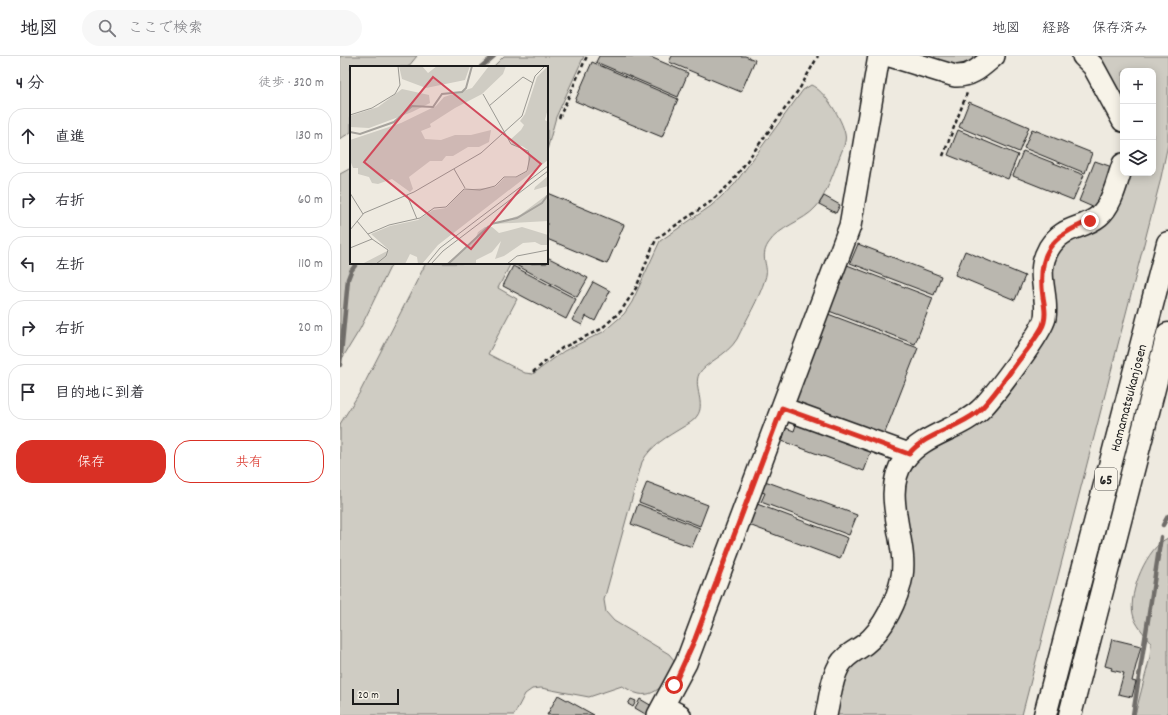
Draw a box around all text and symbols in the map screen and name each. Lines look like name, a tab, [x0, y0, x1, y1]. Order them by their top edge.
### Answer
search box	[82, 10, 362, 46]
text: 地図	[20, 17, 58, 44]
icon: search	[96, 17, 118, 39]
text: ここで検索	[128, 18, 203, 40]
text: 地図	[992, 19, 1020, 39]
text: 経路	[1042, 19, 1070, 39]
text: 保存済み	[1092, 19, 1148, 39]
inset map	[350, 66, 548, 264]
map controls	[1120, 68, 1156, 176]
button: +	[1120, 68, 1156, 104]
text: 4 分	[16, 73, 44, 97]
text: 徒歩 · 320 m	[259, 74, 324, 93]
button: −	[1120, 104, 1156, 140]
icon: ahead	[17, 125, 39, 147]
text: 直進	[55, 127, 85, 149]
text: 130 m	[295, 127, 323, 146]
button: layers	[1120, 140, 1156, 176]
icon: right	[17, 189, 39, 211]
text: 右折	[55, 191, 85, 213]
text: 60 m	[298, 191, 323, 210]
route end	[1081, 212, 1099, 230]
icon: left	[17, 253, 39, 275]
text: 左折	[55, 255, 85, 277]
text: 110 m	[298, 255, 323, 274]
icon: right	[17, 317, 39, 339]
text: 右折	[55, 319, 85, 341]
text: 20 m	[298, 319, 323, 338]
street label: Hamamatsukanjosen	[1106, 342, 1153, 454]
icon: arrive	[17, 381, 39, 403]
text: 目的地に到着	[55, 383, 145, 405]
button: 保存	[16, 440, 166, 483]
button: 共有	[174, 440, 324, 483]
road number: 65	[1095, 468, 1117, 490]
route start	[665, 676, 683, 694]
scale bar	[352, 687, 399, 706]
text: 20 m	[358, 688, 379, 704]

